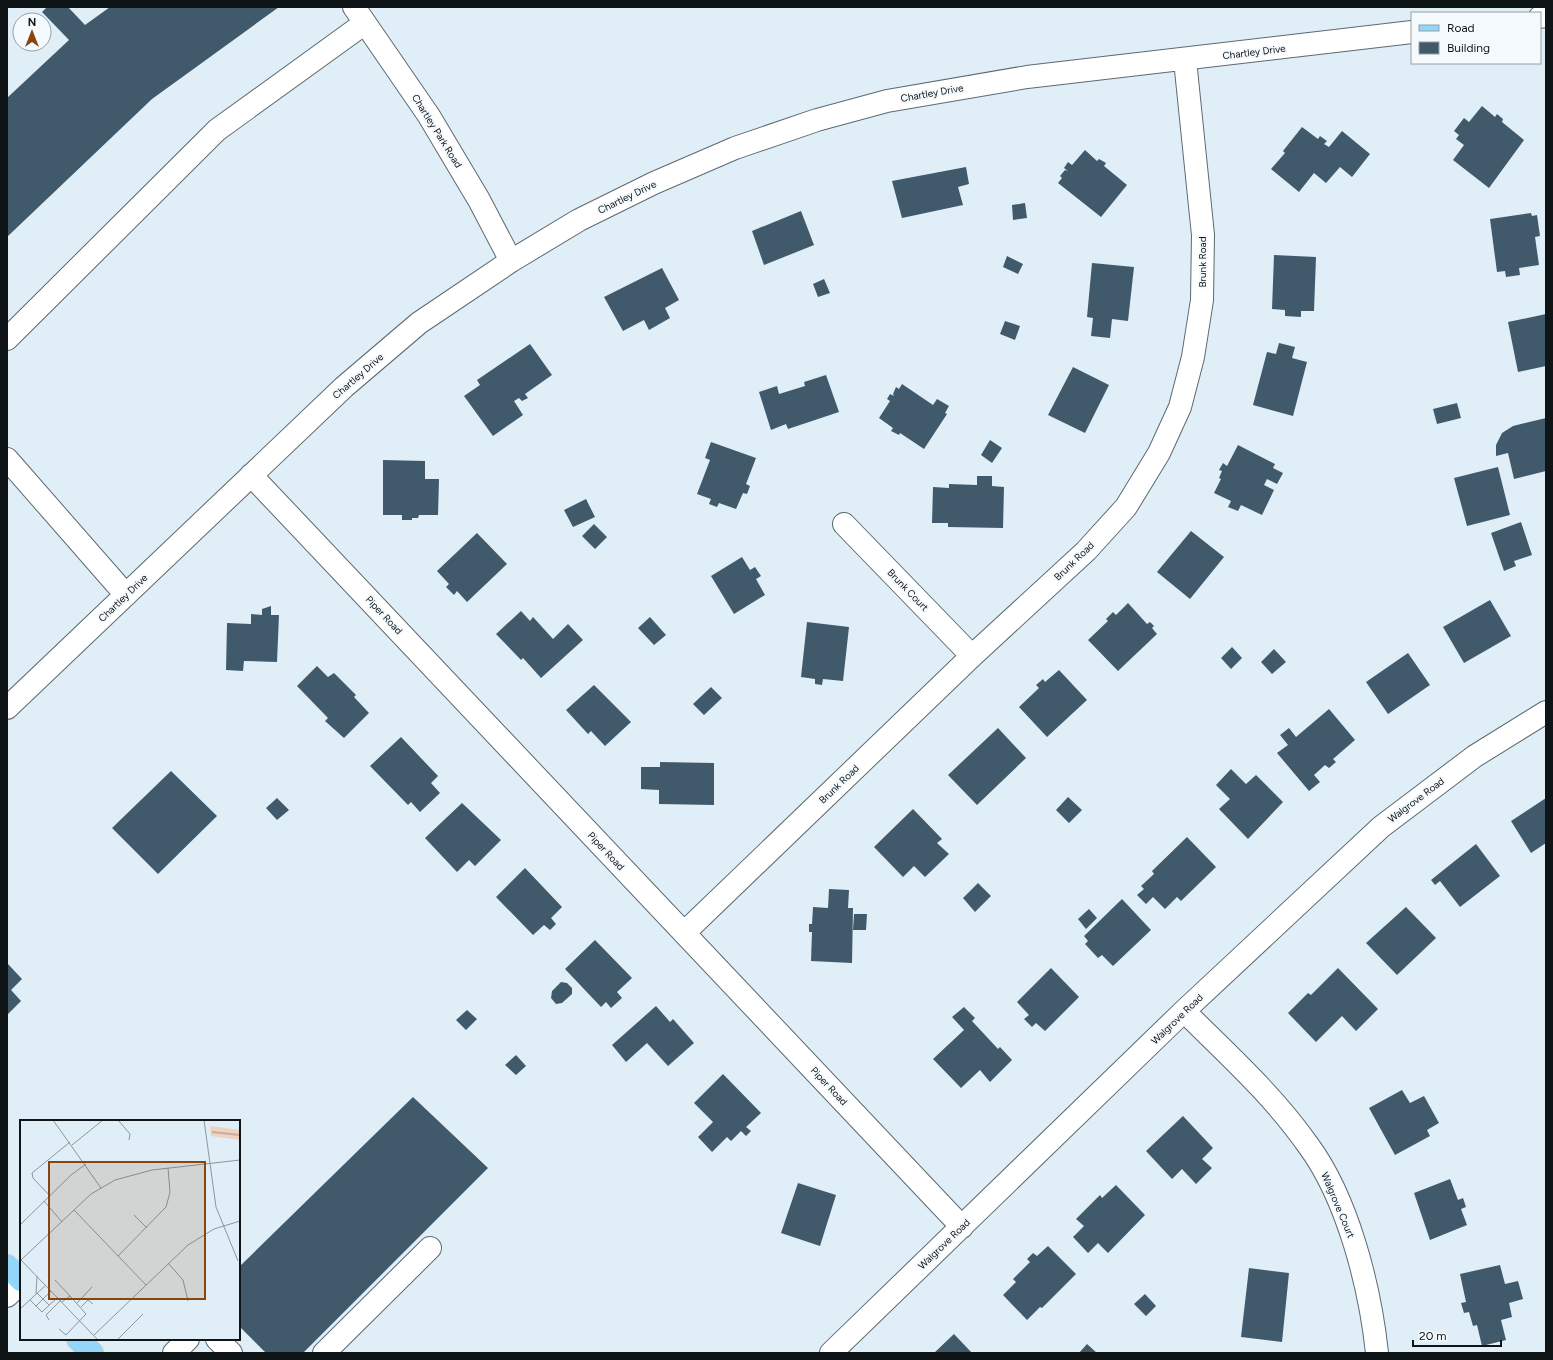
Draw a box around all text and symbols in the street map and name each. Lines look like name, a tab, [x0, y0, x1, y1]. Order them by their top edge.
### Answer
north arrow	[12, 12, 52, 52]
legend	[1411, 12, 1541, 64]
text: N	[28, 16, 36, 29]
text: Road	[1447, 21, 1475, 35]
text: Building	[1447, 41, 1490, 55]
street label: Chartley Drive	[1222, 42, 1287, 62]
street label: Chartley Drive	[900, 81, 965, 105]
street label: Chartley Park Road	[409, 92, 465, 171]
street label: Chartley Drive	[596, 177, 659, 217]
street label: Brunk Road	[1196, 236, 1209, 288]
street label: Chartley Drive	[330, 350, 387, 402]
street label: Brunk Road	[1051, 539, 1097, 583]
street label: Brunk Court	[885, 566, 931, 614]
street label: Chartley Drive	[96, 571, 151, 625]
street label: Piper Road	[363, 593, 405, 637]
street label: Brunk Road	[816, 762, 862, 806]
street label: Walgrove Road	[1385, 774, 1447, 825]
street label: Piper Road	[585, 829, 627, 873]
street label: Walgrove Road	[1148, 991, 1206, 1047]
street label: Piper Road	[808, 1064, 850, 1108]
inset map	[20, 1120, 240, 1340]
street label: Walgrove Court	[1318, 1170, 1358, 1240]
street label: Walgrove Road	[915, 1216, 973, 1272]
scale bar	[1413, 1322, 1501, 1348]
text: 20 m	[1419, 1329, 1447, 1343]

